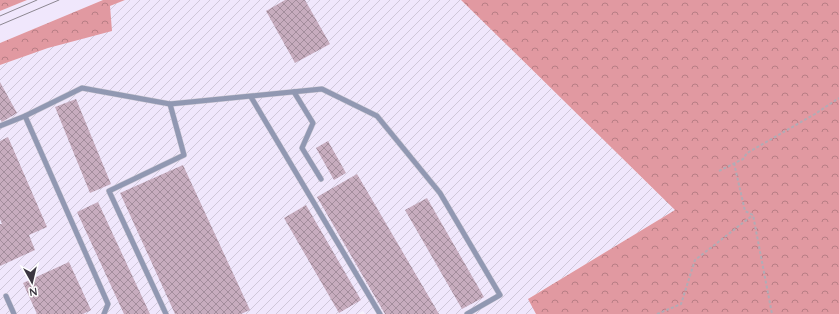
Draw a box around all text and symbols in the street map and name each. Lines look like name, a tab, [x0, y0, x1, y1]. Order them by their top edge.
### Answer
north arrow	[12, 262, 52, 302]
text: N	[28, 284, 38, 299]

